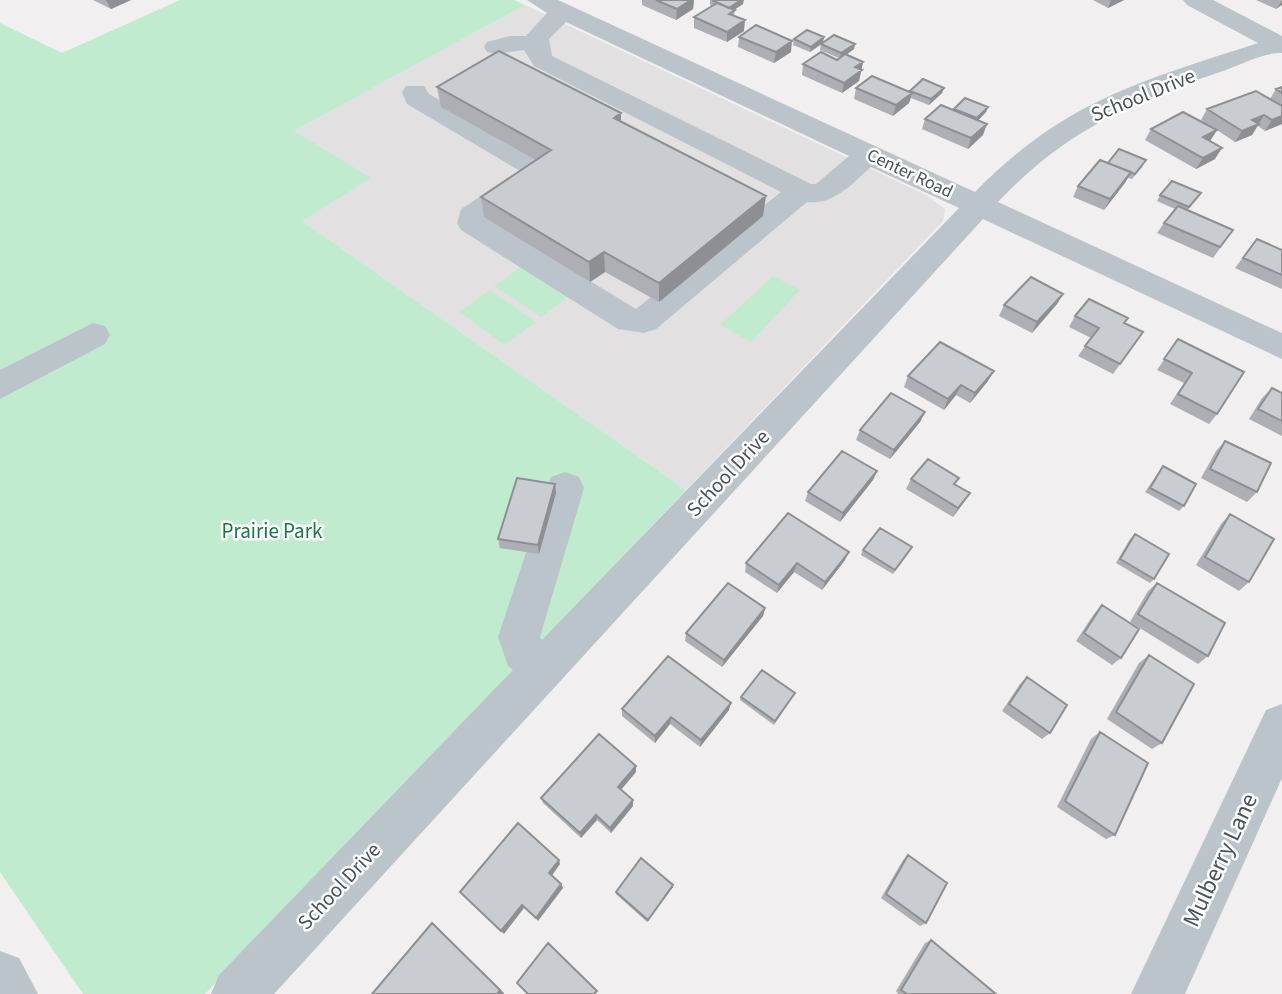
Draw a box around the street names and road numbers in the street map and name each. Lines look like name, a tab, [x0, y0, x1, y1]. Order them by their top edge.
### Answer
street label: School Drive	[1086, 60, 1200, 130]
street label: Center Road	[863, 143, 957, 204]
street label: School Drive	[680, 423, 776, 523]
street label: Mulberry Lane	[1174, 788, 1267, 933]
street label: School Drive	[291, 836, 387, 936]

